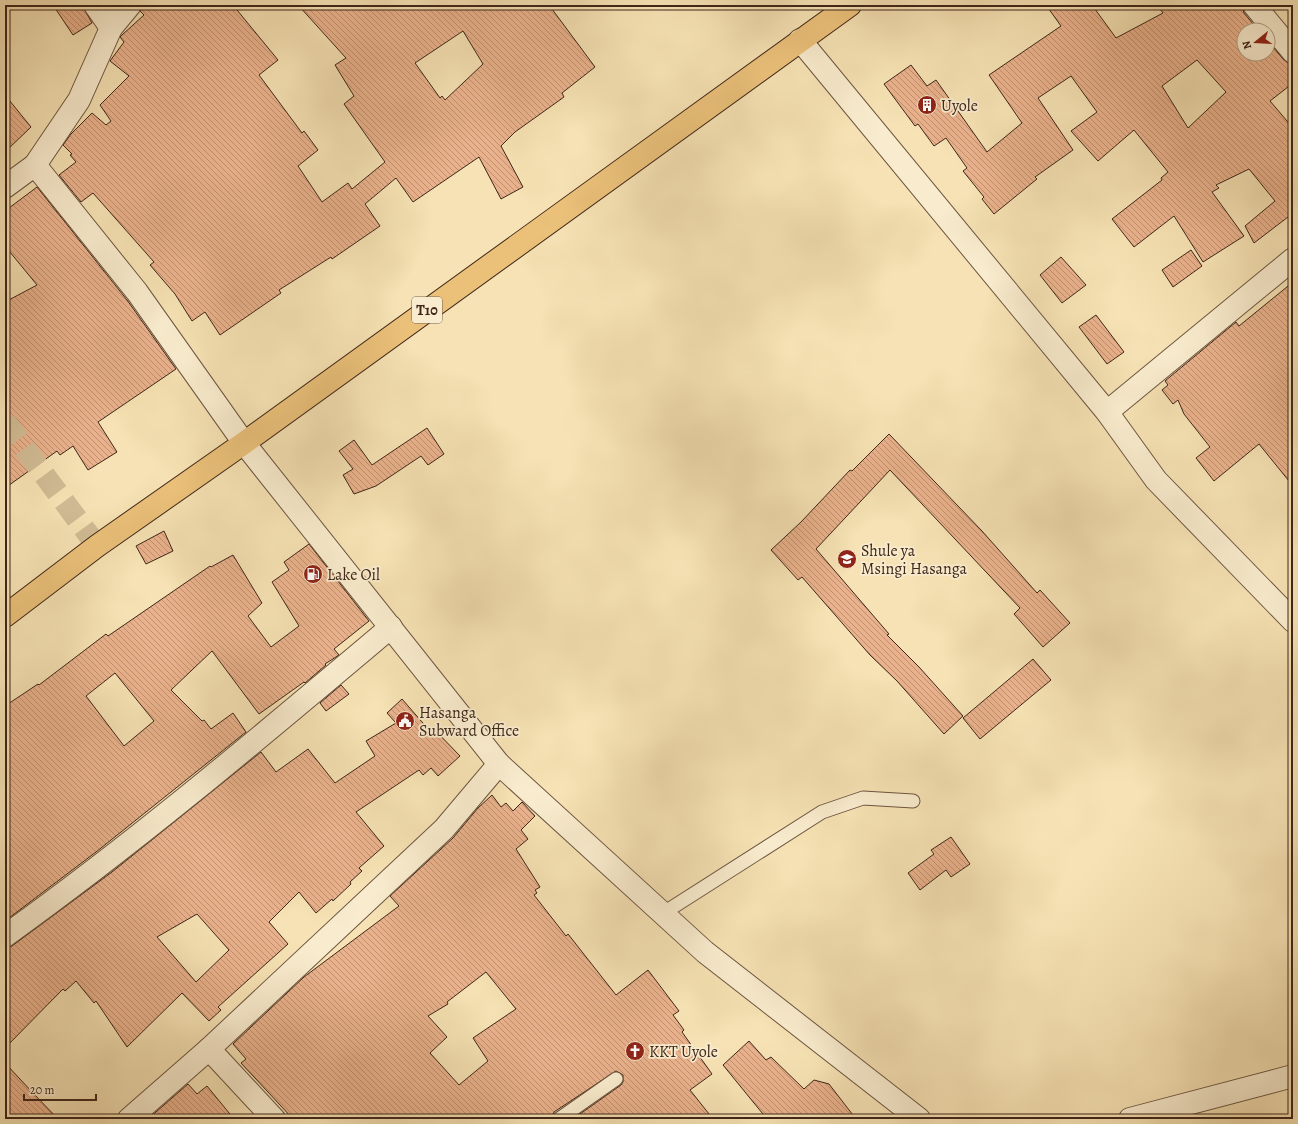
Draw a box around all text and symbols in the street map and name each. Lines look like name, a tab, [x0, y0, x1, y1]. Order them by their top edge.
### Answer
north arrow	[1236, 22, 1276, 62]
text: N	[1239, 39, 1255, 51]
building icon: Uyole	[916, 94, 938, 116]
place label: Uyole	[941, 95, 978, 117]
road number: T10	[412, 297, 442, 323]
place label: Shule ya Msingi Hasanga	[861, 540, 968, 580]
school or university icon: Shule ya Msingi Hasanga	[836, 548, 858, 570]
fuel station icon: Lake Oil	[302, 563, 324, 585]
place label: Lake Oil	[327, 564, 380, 586]
place label: Hasanga Subward Office	[419, 702, 519, 742]
public building icon: Hasanga Subward Office	[394, 710, 416, 732]
church icon: KKT Uyole	[624, 1040, 646, 1062]
place label: KKT Uyole	[649, 1041, 718, 1063]
scale bar	[24, 1076, 96, 1102]
text: 20 m	[30, 1082, 54, 1098]

